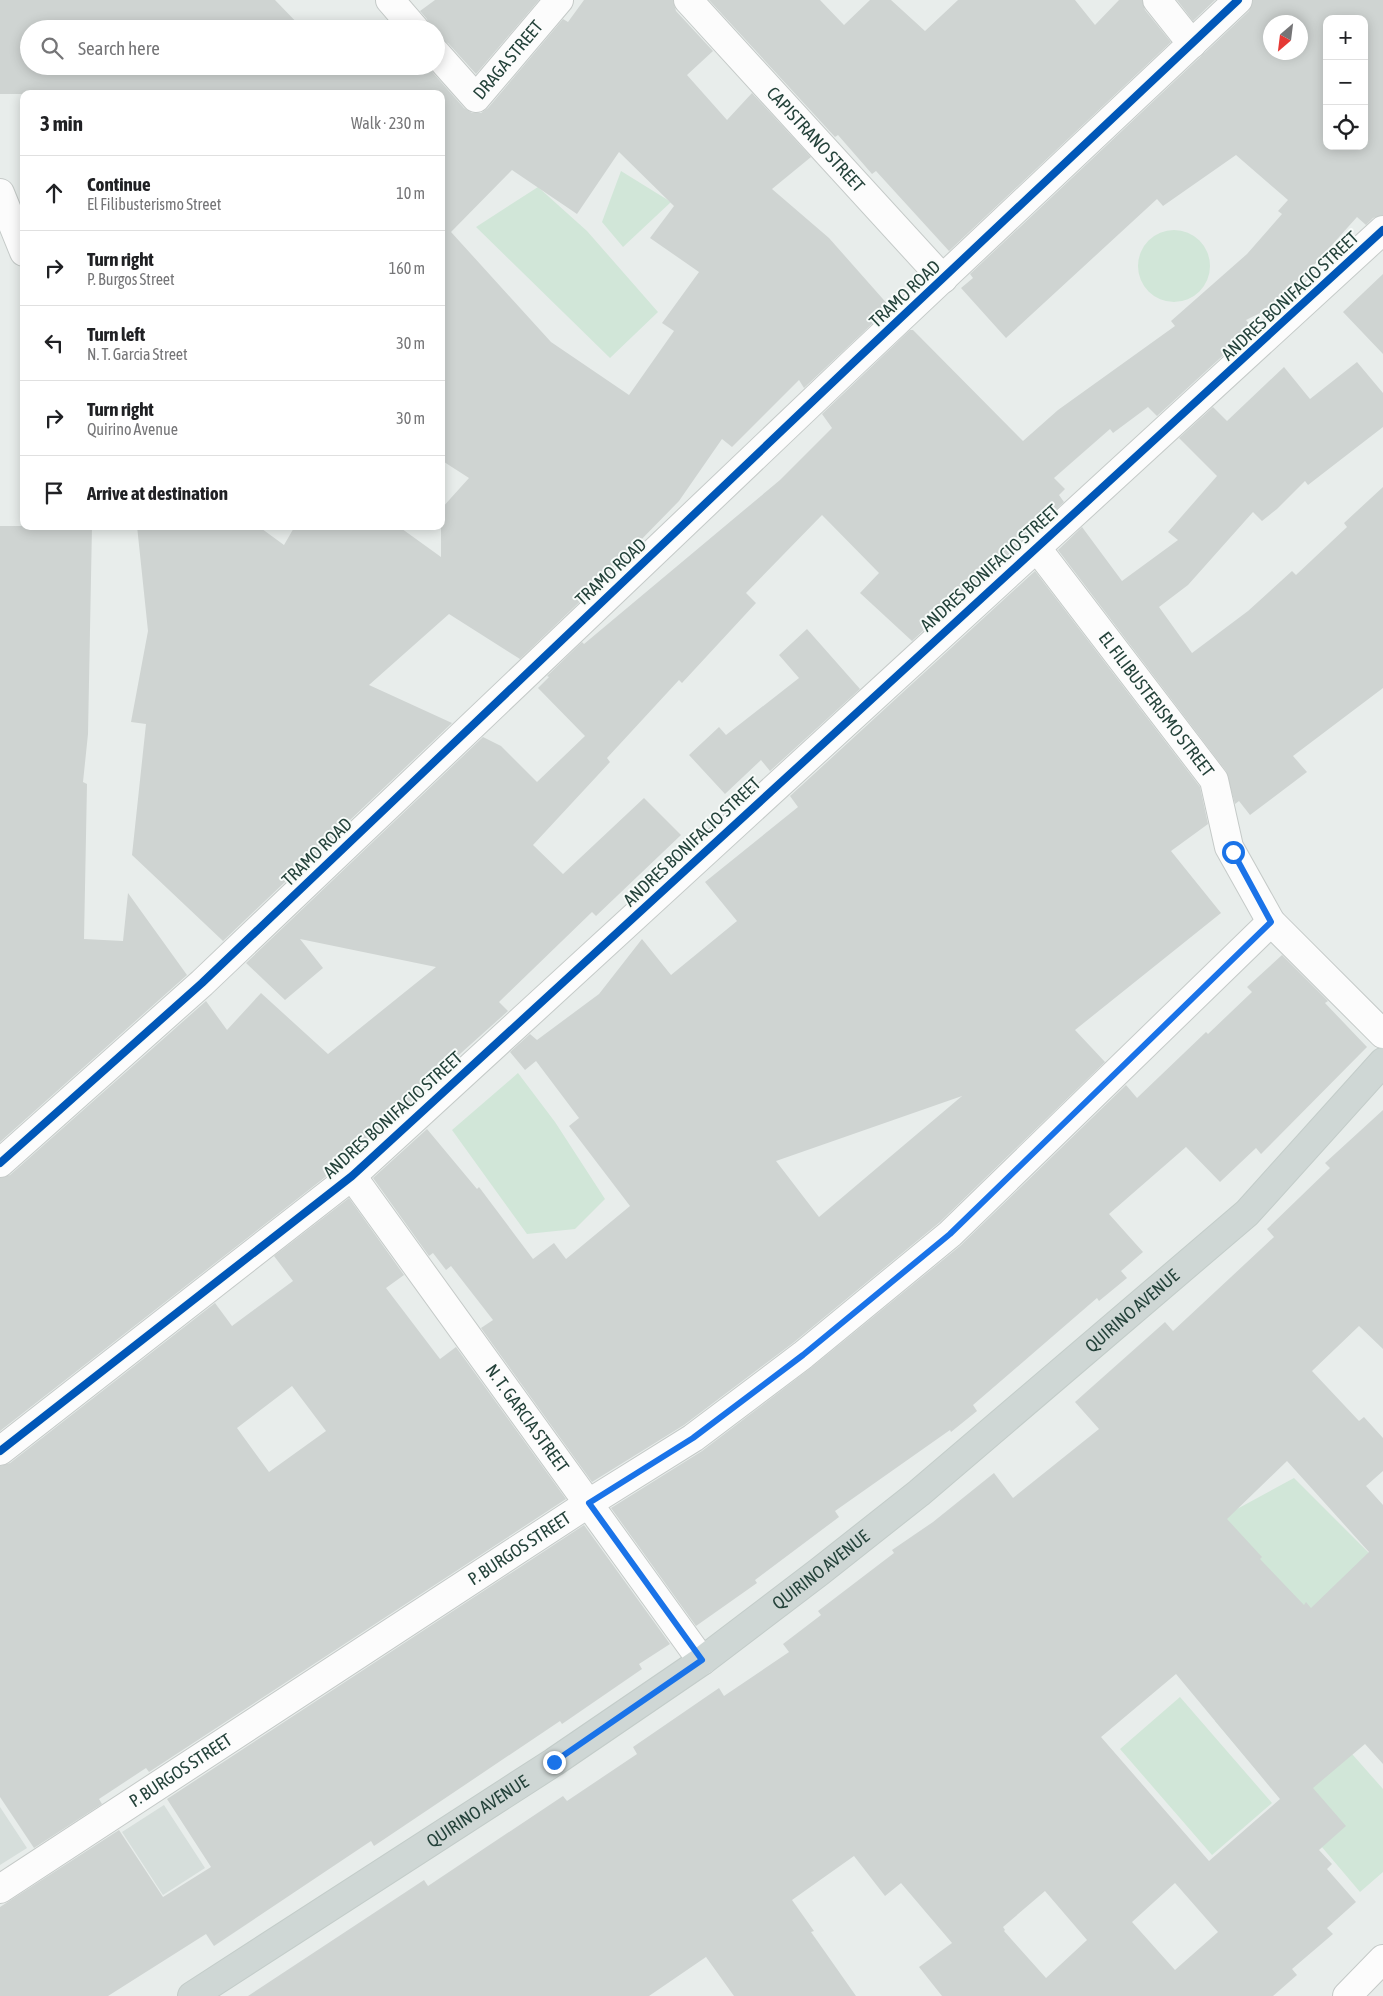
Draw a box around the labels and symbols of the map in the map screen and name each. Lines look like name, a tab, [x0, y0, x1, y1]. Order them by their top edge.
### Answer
north arrow	[1263, 15, 1308, 60]
street label: DRAGA STREET	[469, 16, 547, 103]
street label: CAPISTRANO STREET	[763, 82, 869, 196]
street label: ANDRES BONIFACIO STREET	[1217, 227, 1363, 365]
street label: TRAMO ROAD	[865, 256, 944, 332]
street label: ANDRES BONIFACIO STREET	[916, 500, 1063, 636]
street label: TRAMO ROAD	[571, 534, 650, 610]
street label: EL FILIBUSTERISMO STREET	[1095, 627, 1219, 781]
street label: ANDRES BONIFACIO STREET	[619, 773, 765, 911]
street label: TRAMO ROAD	[277, 813, 356, 890]
route start	[1222, 841, 1245, 864]
street label: ANDRES BONIFACIO STREET	[319, 1047, 466, 1183]
street label: QUIRINO AVENUE	[1081, 1264, 1183, 1357]
street label: N. T. GARCIA STREET	[481, 1360, 573, 1476]
street label: P. BURGOS STREET	[464, 1507, 574, 1589]
street label: QUIRINO AVENUE	[768, 1525, 873, 1614]
street label: P. BURGOS STREET	[125, 1729, 236, 1811]
route end	[543, 1751, 566, 1774]
street label: QUIRINO AVENUE	[423, 1770, 532, 1852]

